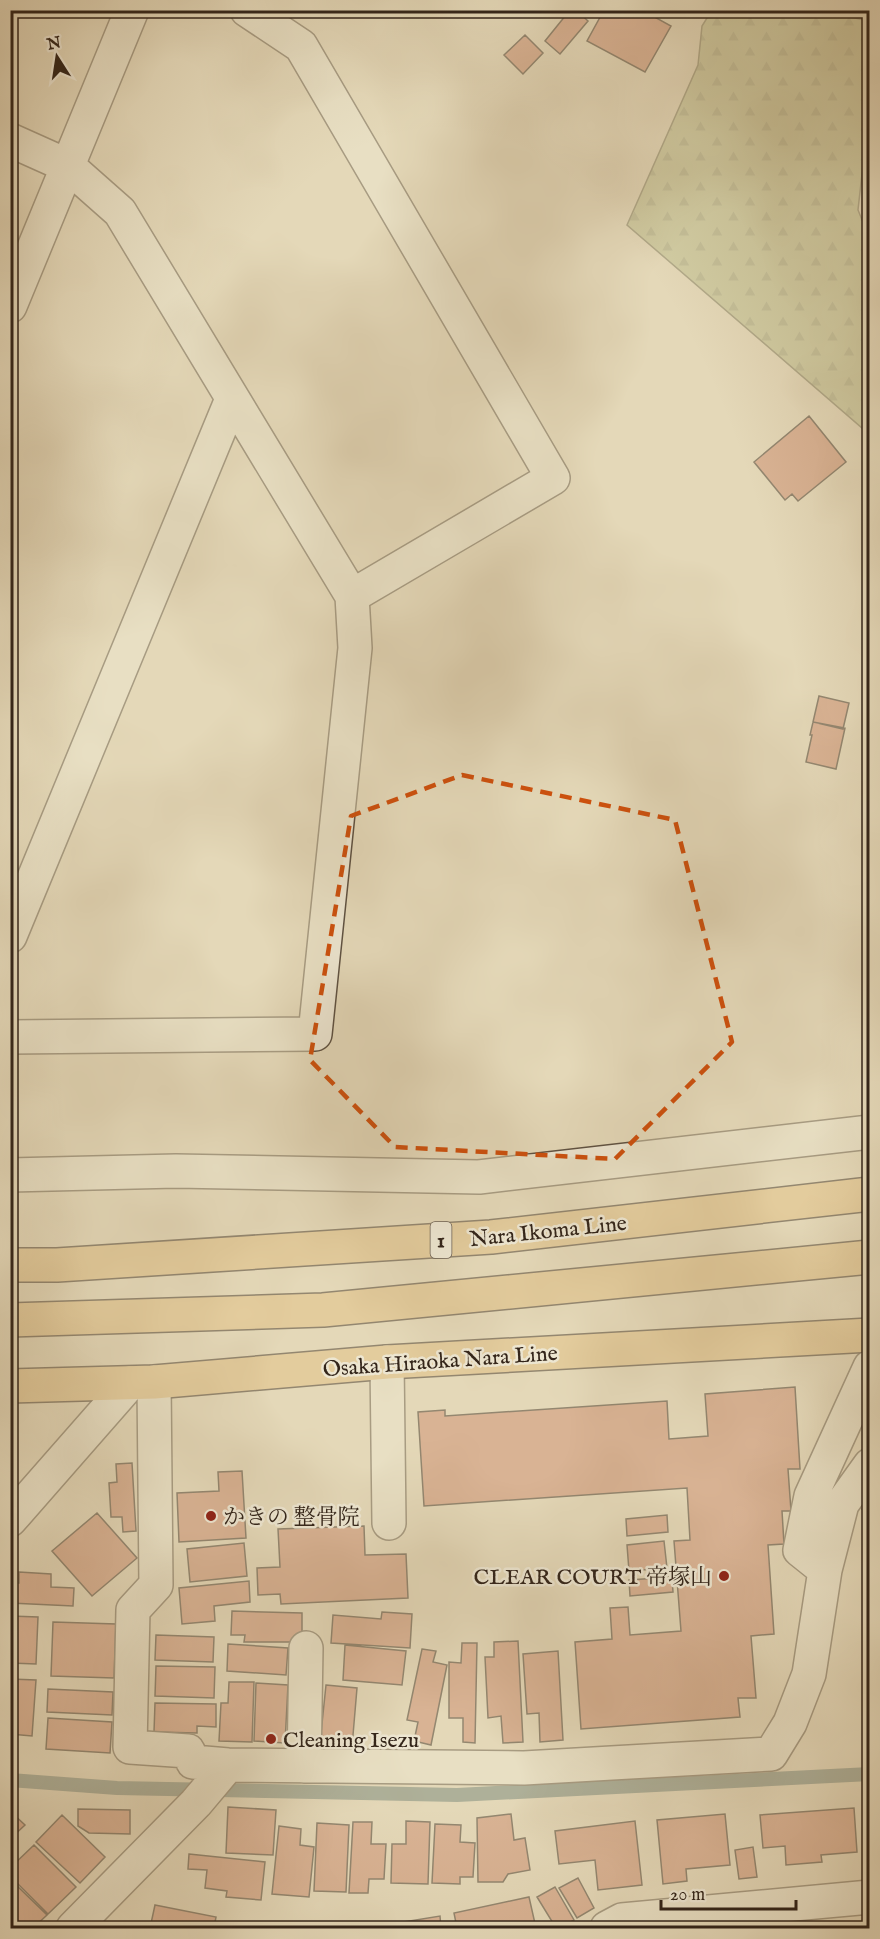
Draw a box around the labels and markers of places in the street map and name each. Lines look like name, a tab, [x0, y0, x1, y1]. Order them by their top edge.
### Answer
place label: かきの 整骨院	[223, 1504, 360, 1532]
marker: かきの 整骨院	[204, 1509, 218, 1523]
place label: CLEAR COURT 帝塚山	[474, 1564, 712, 1592]
marker: CLEAR COURT 帝塚山	[717, 1569, 731, 1583]
place label: Cleaning Isezu	[283, 1727, 419, 1755]
marker: Cleaning Isezu	[264, 1732, 278, 1746]

